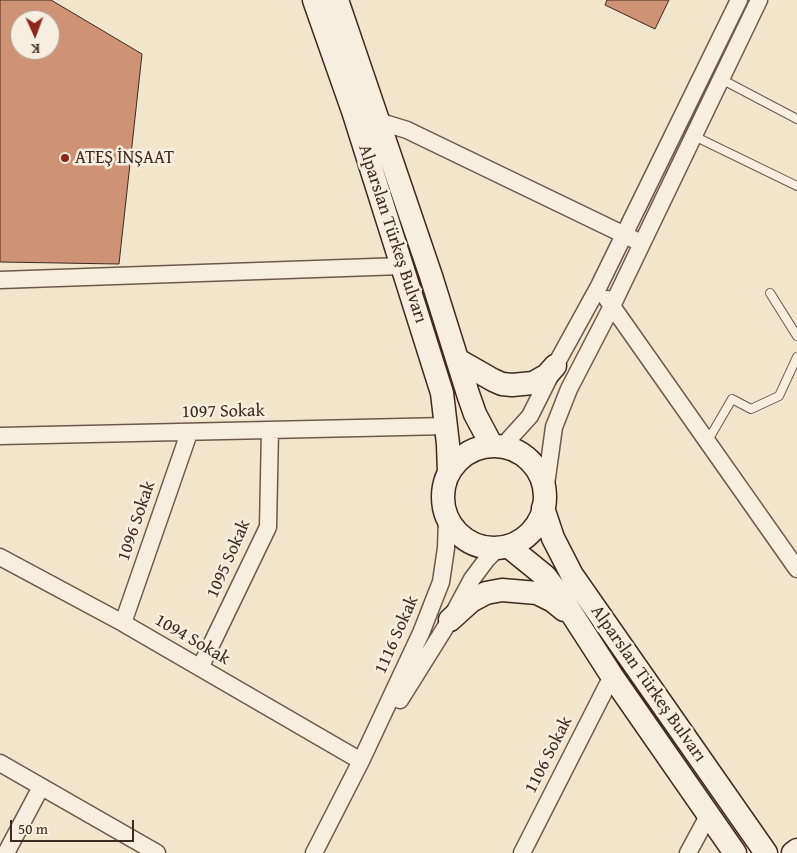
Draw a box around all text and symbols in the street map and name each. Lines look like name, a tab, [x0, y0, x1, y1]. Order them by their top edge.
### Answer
north arrow	[10, 10, 60, 60]
text: K	[31, 39, 40, 59]
street label: Alparslan Türkeş Bulvarı	[353, 142, 431, 326]
place label: ATEŞ İNŞAAT	[75, 147, 174, 169]
marker: ATEŞ İNŞAAT	[59, 152, 71, 164]
street label: 1097 Sokak	[181, 400, 265, 424]
street label: 1096 Sokak	[113, 478, 161, 564]
street label: 1095 Sokak	[202, 517, 256, 601]
street label: 1116 Sokak	[370, 593, 424, 677]
street label: Alparslan Türkeş Bulvarı	[586, 601, 710, 767]
street label: 1094 Sokak	[150, 610, 234, 670]
street label: 1106 Sokak	[520, 713, 578, 797]
scale bar	[12, 810, 136, 842]
text: 50 m	[18, 818, 48, 839]

